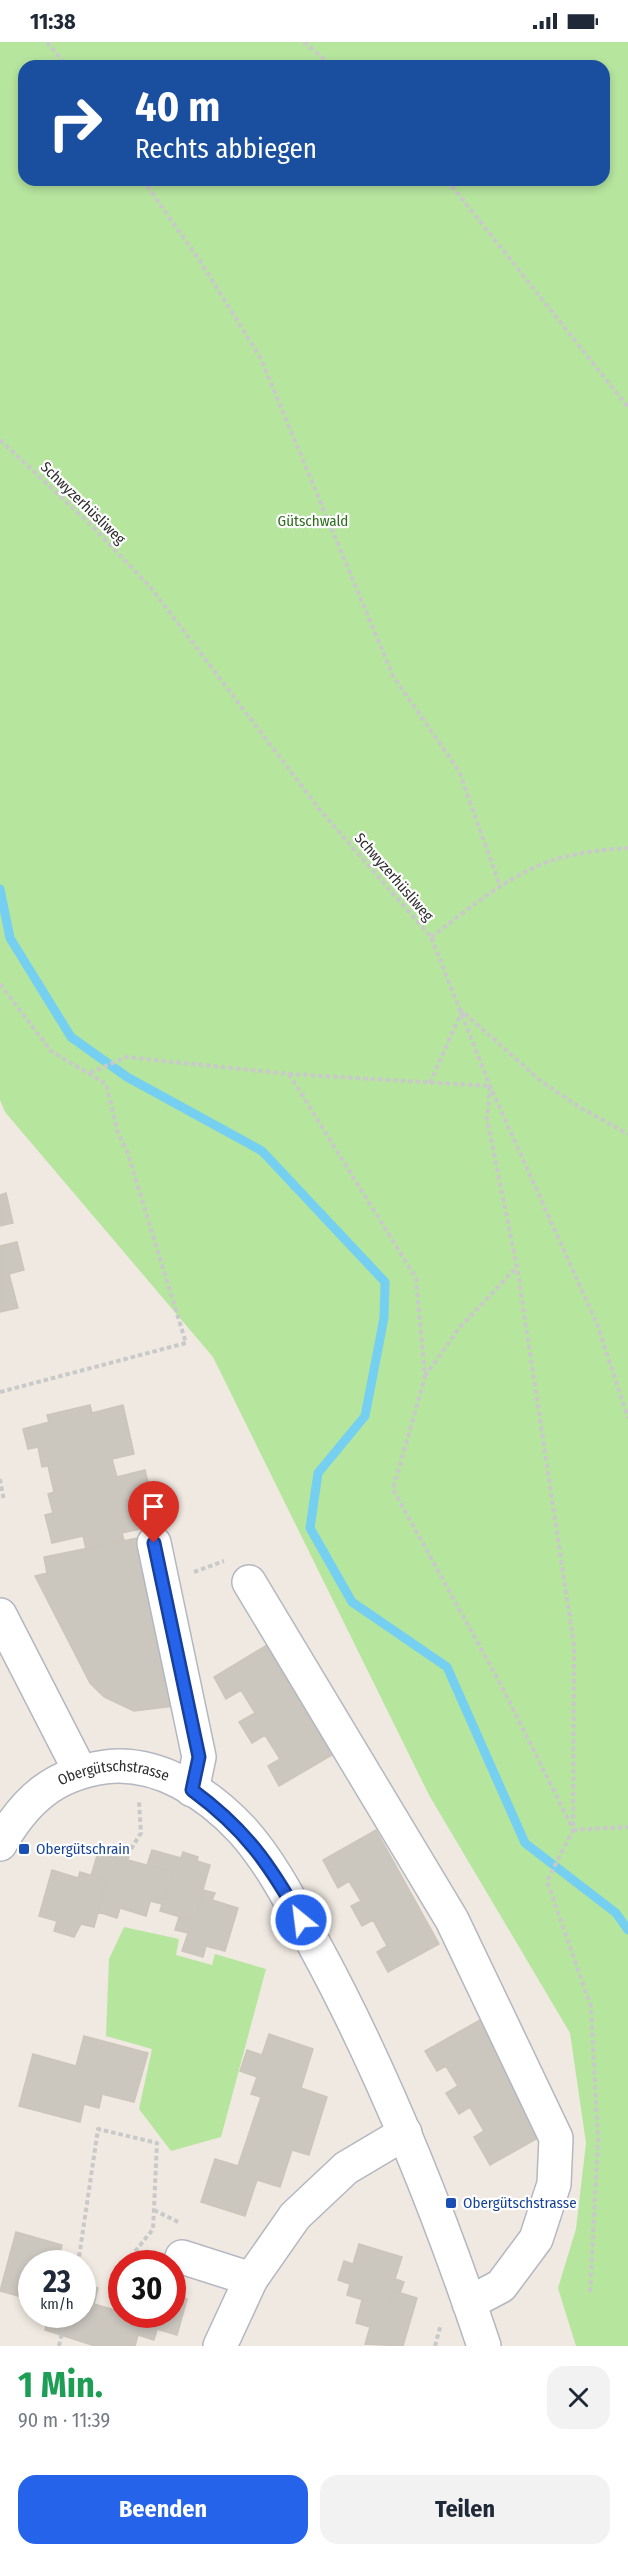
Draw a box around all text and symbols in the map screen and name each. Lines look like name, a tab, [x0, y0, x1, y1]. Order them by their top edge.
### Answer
text: 11:38	[30, 8, 76, 35]
text: 40 m	[135, 82, 220, 132]
icon: right	[36, 84, 114, 162]
text: Rechts abbiegen	[135, 133, 317, 165]
street label: Schwyzerhüsliweg	[37, 458, 129, 548]
park label: Gütschwald	[278, 512, 348, 530]
street label: Schwyzerhüsliweg	[351, 829, 437, 925]
pin	[128, 1481, 179, 1543]
icon: arrive	[137, 1490, 170, 1523]
street label: Obergütschstrasse	[55, 1757, 172, 1789]
place label: Obergütschrain	[36, 1840, 130, 1858]
marker: Obergütschrain	[17, 1842, 31, 1856]
position arrow	[269, 1888, 333, 1952]
place label: Obergütschstrasse	[463, 2194, 577, 2212]
marker: Obergütschstrasse	[444, 2196, 458, 2210]
speed limit sign: 30	[108, 2250, 186, 2328]
text: 23	[43, 2264, 71, 2300]
text: km/h	[40, 2295, 74, 2313]
text: 1 Min.	[18, 2363, 103, 2407]
button: close	[547, 2366, 610, 2429]
text: 90 m · 11:39	[18, 2408, 110, 2432]
button: Beenden	[18, 2475, 308, 2544]
button: Teilen	[320, 2475, 610, 2544]

